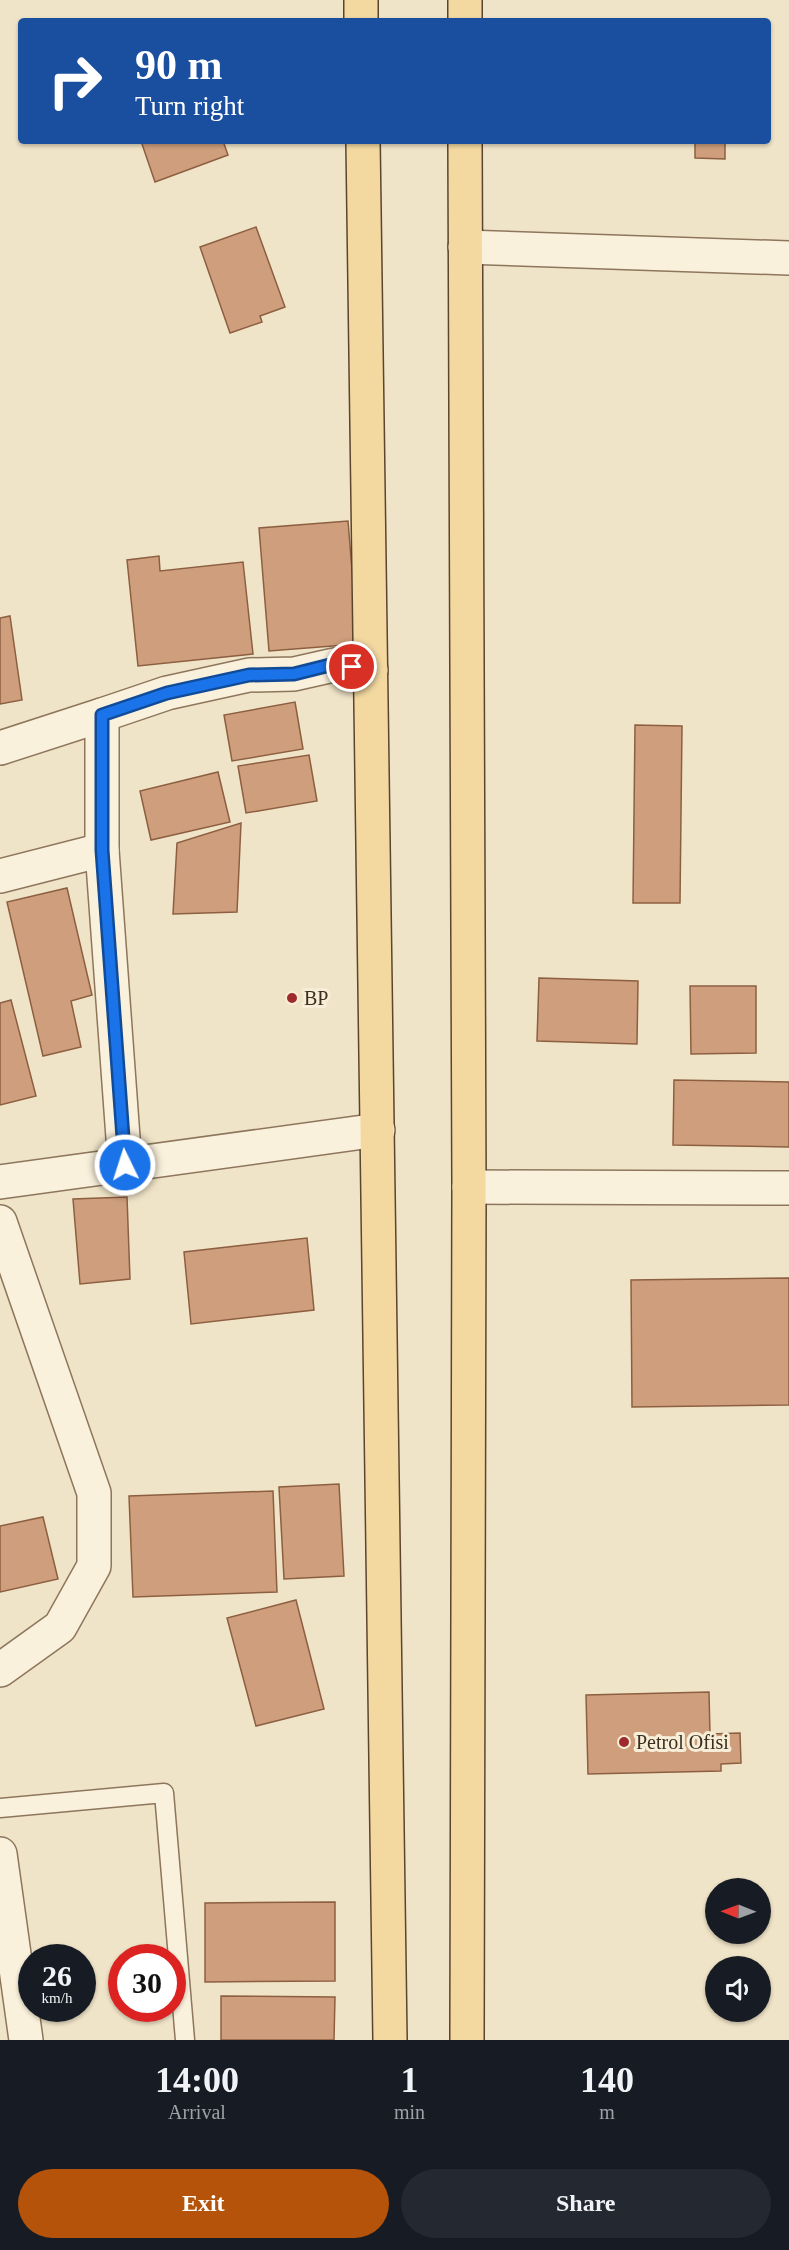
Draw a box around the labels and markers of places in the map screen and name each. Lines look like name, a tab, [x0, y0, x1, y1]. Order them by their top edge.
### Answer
pin	[326, 641, 377, 692]
place label: BP	[304, 987, 328, 1009]
marker: BP	[285, 991, 299, 1005]
place label: Petrol Ofisi	[636, 1731, 729, 1753]
marker: Petrol Ofisi	[617, 1735, 631, 1749]

